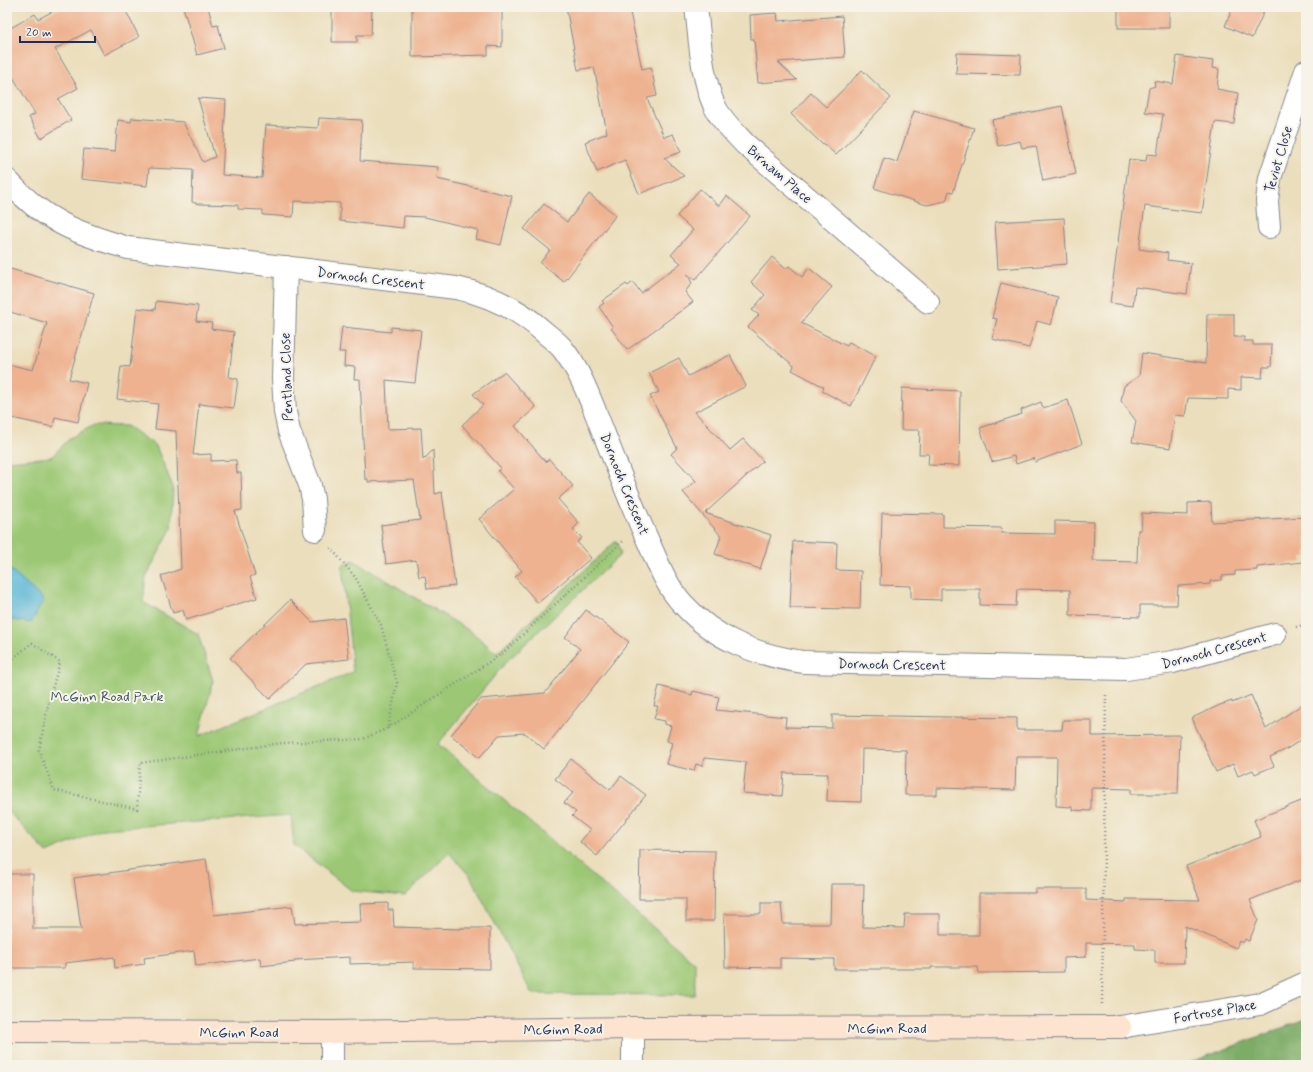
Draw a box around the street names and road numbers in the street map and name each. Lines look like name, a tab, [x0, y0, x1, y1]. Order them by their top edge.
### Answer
street label: Teviot Close	[1261, 124, 1297, 195]
street label: Birnam Place	[743, 142, 816, 208]
street label: Dornoch Crescent	[316, 263, 426, 295]
street label: Pentland Close	[276, 332, 298, 422]
street label: Dornoch Crescent	[595, 431, 653, 538]
street label: Dornoch Crescent	[1160, 628, 1269, 674]
street label: Dornoch Crescent	[838, 655, 947, 675]
street label: Fortrose Place	[1172, 996, 1258, 1028]
street label: McGinn Road	[523, 1020, 603, 1040]
street label: McGinn Road	[847, 1020, 927, 1038]
street label: McGinn Road	[199, 1024, 279, 1042]

